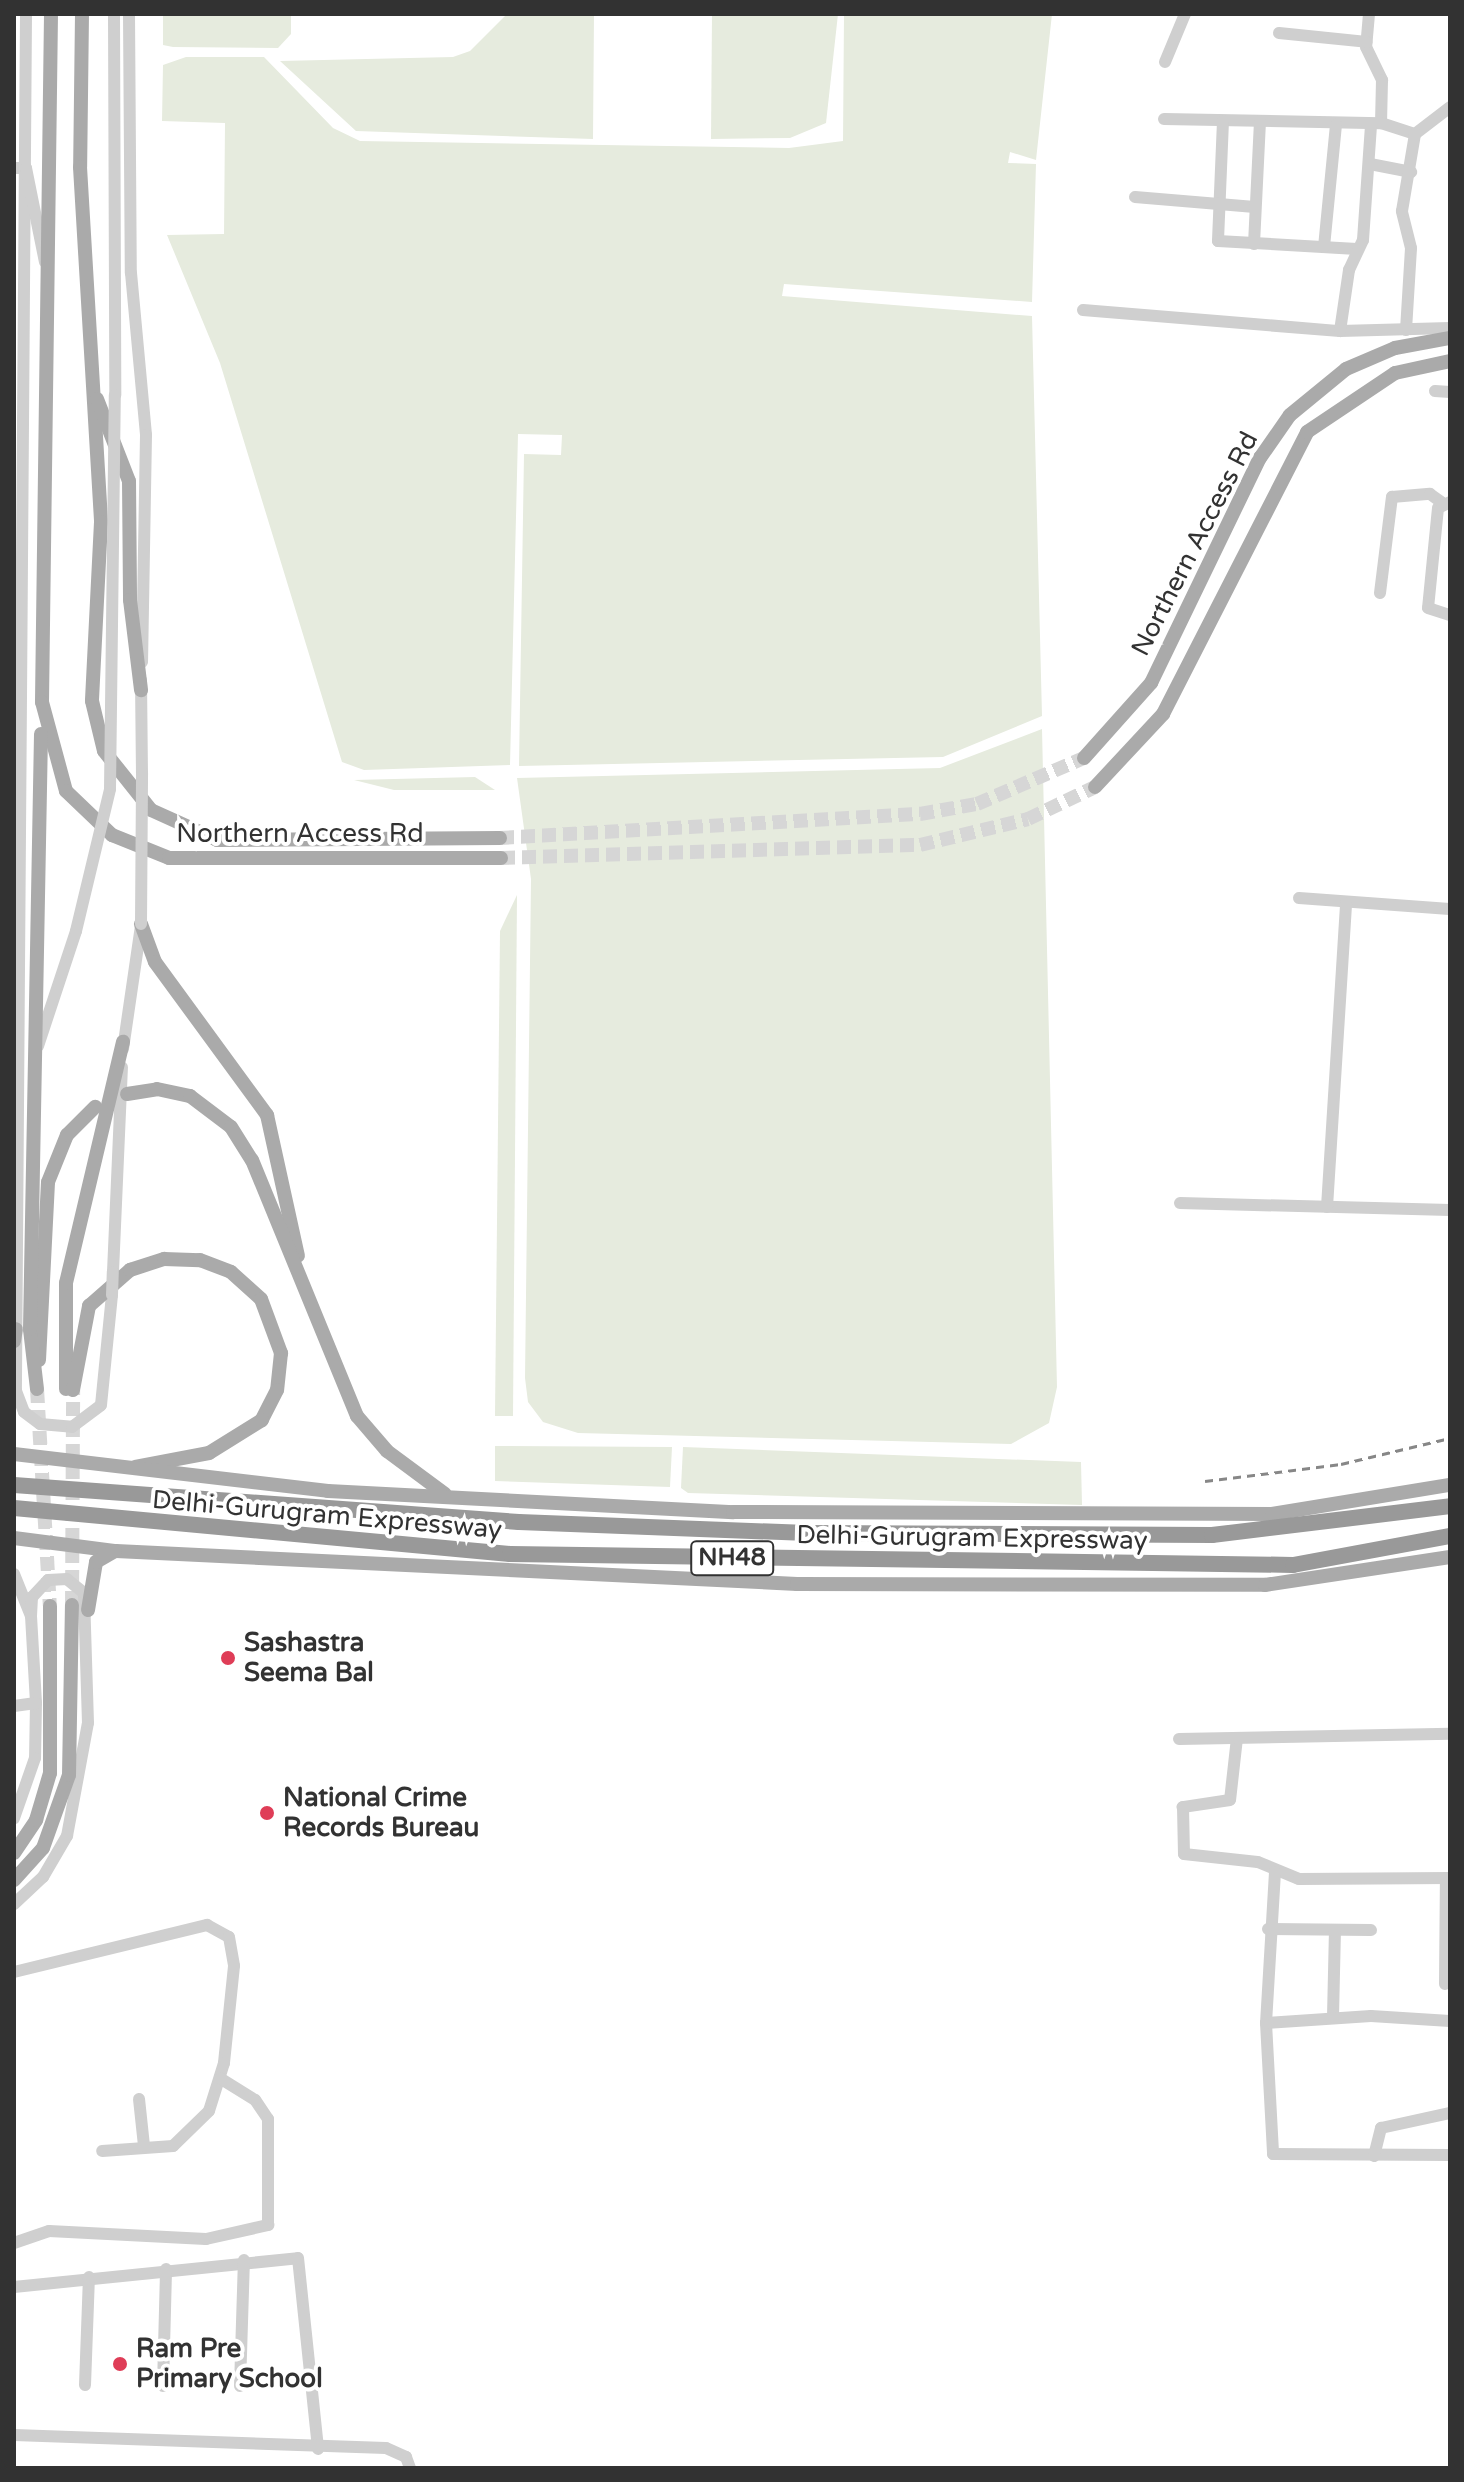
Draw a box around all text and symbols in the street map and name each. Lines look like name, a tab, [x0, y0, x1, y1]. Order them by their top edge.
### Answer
street label: Northern Access Rd	[1125, 427, 1265, 661]
street label: Northern Access Rd	[176, 818, 424, 850]
street label: Delhi-Gurugram Expressway	[151, 1484, 503, 1546]
street label: Delhi-Gurugram Expressway	[796, 1519, 1148, 1557]
road number: NH48	[690, 1538, 774, 1578]
place label: Sashastra Seema Bal	[244, 1627, 374, 1688]
marker: Sashastra Seema Bal	[219, 1649, 237, 1667]
place label: National Crime Records Bureau	[283, 1782, 479, 1844]
marker: National Crime Records Bureau	[258, 1804, 276, 1822]
place label: Ram Pre Primary School	[136, 2333, 323, 2394]
marker: Ram Pre Primary School	[111, 2355, 129, 2373]

